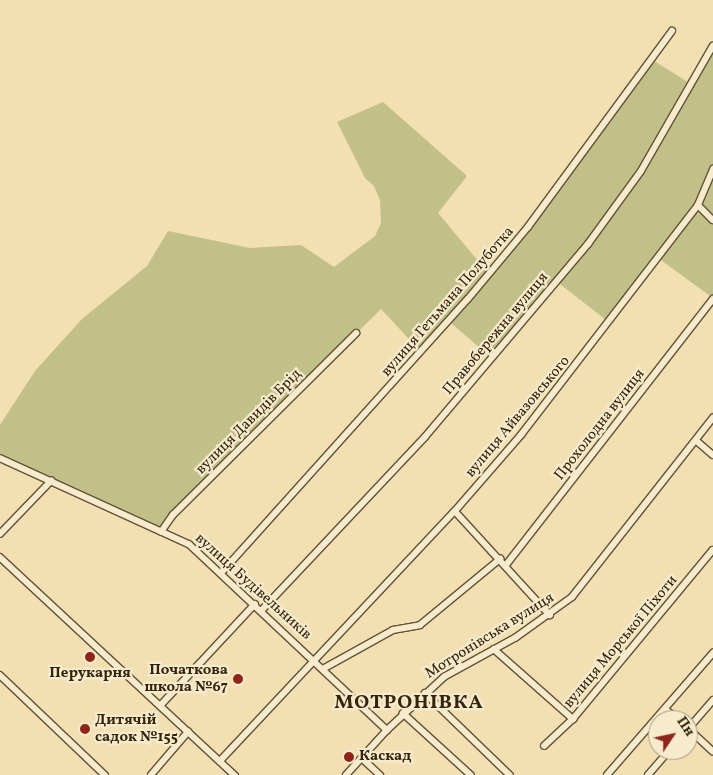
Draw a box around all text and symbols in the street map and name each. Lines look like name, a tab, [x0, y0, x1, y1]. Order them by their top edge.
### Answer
street label: вулиця Гетьмана Полуботка	[378, 223, 518, 381]
street label: Правобережна вулиця	[440, 269, 552, 399]
street label: вулиця Айвазовського	[462, 353, 574, 481]
street label: вулиця Давидів Брід	[193, 366, 305, 478]
street label: Прохолодна вулиця	[551, 366, 649, 484]
street label: вулиця Будівельників	[191, 530, 315, 644]
street label: вулиця Морської Піхоти	[560, 572, 682, 712]
street label: Мотронівська вулиця	[422, 589, 558, 683]
marker: Перукарня	[84, 651, 96, 663]
place label: Початкова школа №67	[144, 661, 228, 696]
place label: Перукарня	[49, 665, 131, 683]
marker: Початкова школа №67	[232, 673, 244, 685]
district label: МОТРОНІВКА	[333, 691, 485, 715]
north arrow	[648, 710, 698, 760]
place label: Дитячій садок №155	[95, 711, 178, 746]
text: Пн	[672, 713, 698, 740]
marker: Дитячій садок №155	[79, 723, 91, 735]
place label: Каскад	[359, 748, 412, 766]
marker: Каскад	[343, 751, 355, 763]

